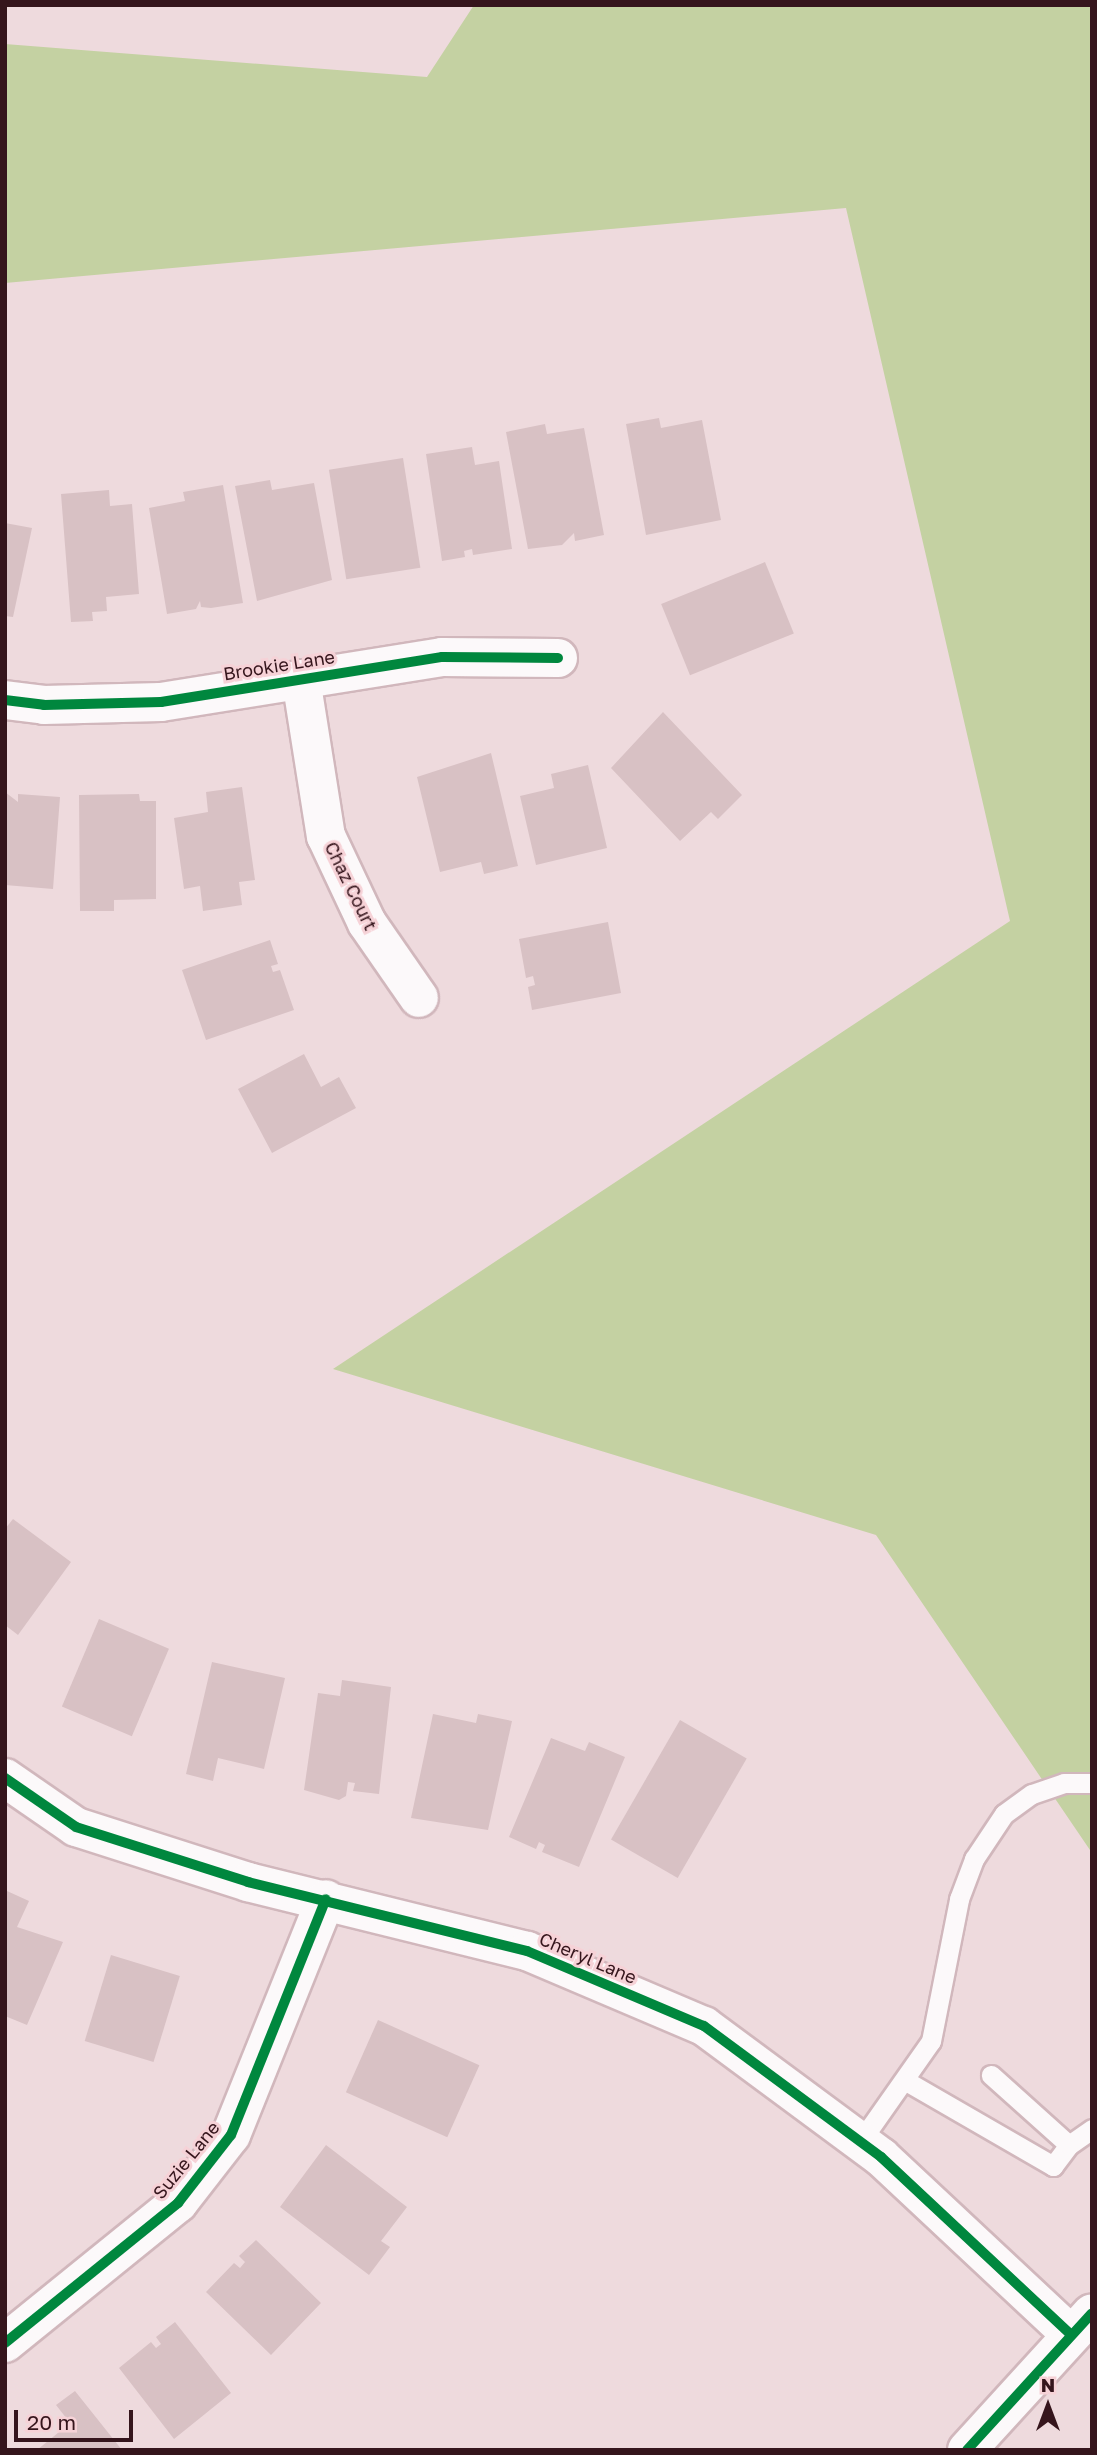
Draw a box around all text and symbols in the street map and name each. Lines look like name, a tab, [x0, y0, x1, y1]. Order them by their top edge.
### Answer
street label: Brookie Lane	[222, 646, 336, 684]
street label: Chaz Court	[320, 838, 382, 934]
street label: Cheryl Lane	[536, 1928, 640, 1988]
street label: Suzie Lane	[148, 2117, 224, 2203]
north arrow	[1013, 2371, 1083, 2441]
text: N	[1041, 2373, 1055, 2396]
scale bar	[18, 2396, 136, 2440]
text: 20 m	[27, 2409, 76, 2435]

